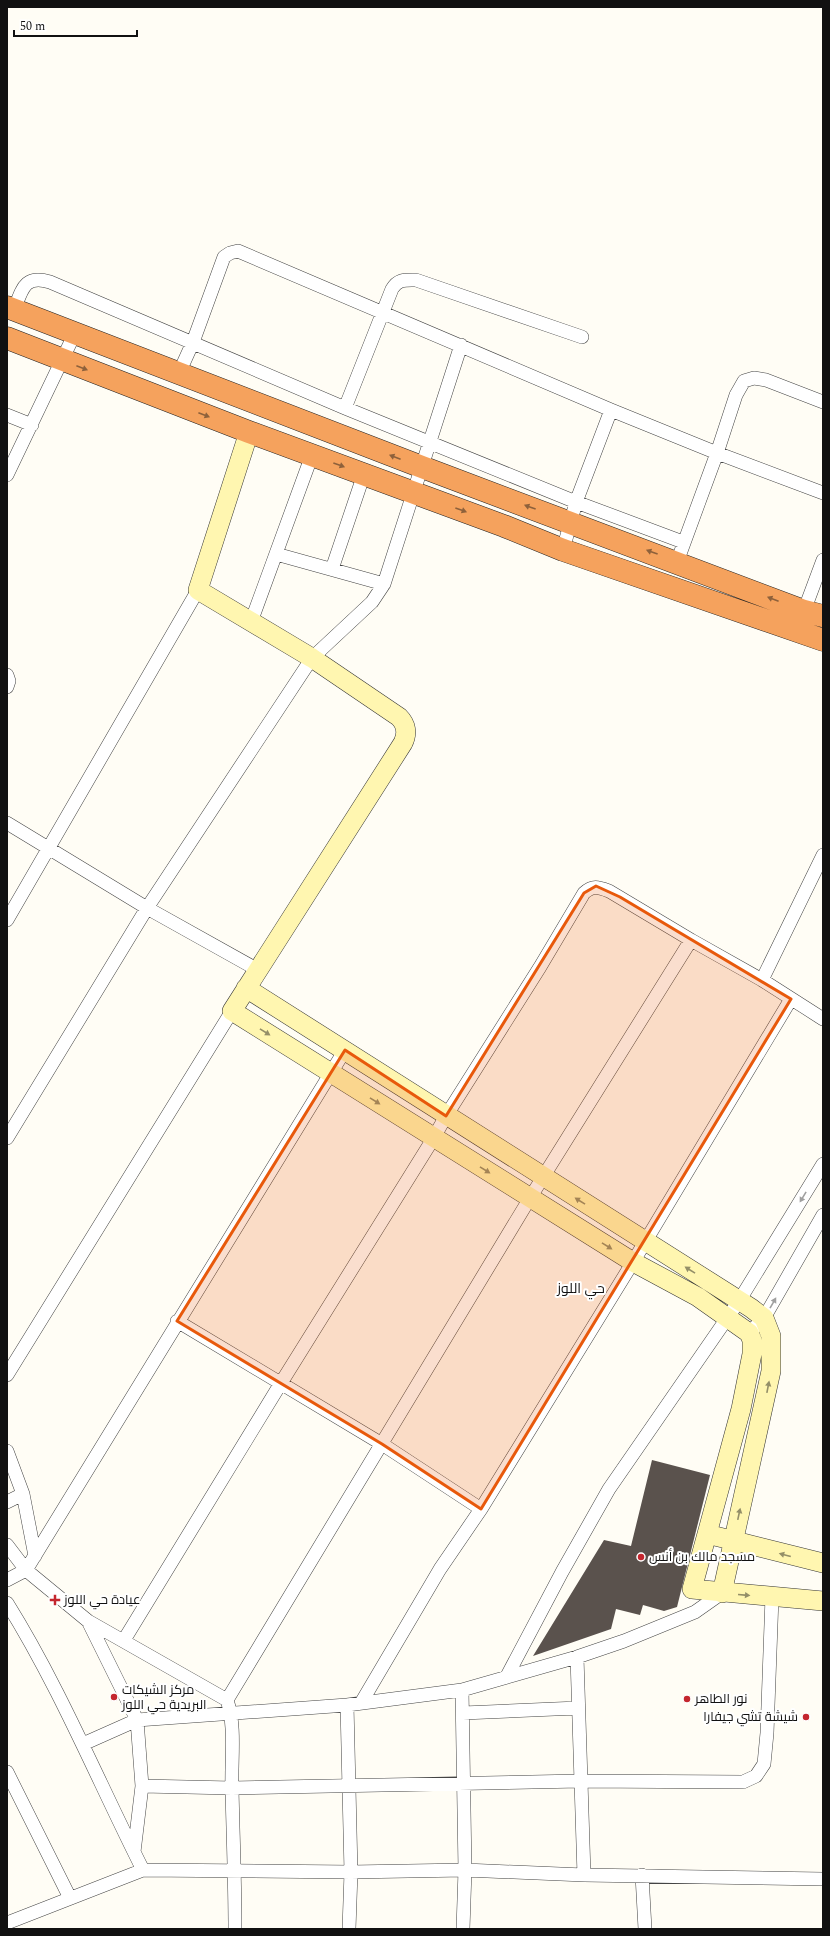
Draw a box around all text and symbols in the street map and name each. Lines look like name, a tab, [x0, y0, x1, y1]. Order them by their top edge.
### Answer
scale bar	[14, 12, 137, 38]
text: 50 m	[20, 17, 45, 36]
one-way arrow	[77, 365, 89, 371]
one-way arrow	[198, 412, 210, 418]
one-way arrow	[388, 453, 400, 459]
one-way arrow	[333, 462, 345, 468]
one-way arrow	[523, 504, 535, 510]
one-way arrow	[455, 507, 467, 513]
one-way arrow	[645, 549, 657, 555]
one-way arrow	[767, 595, 779, 601]
one-way arrow	[260, 1028, 270, 1036]
one-way arrow	[369, 1098, 381, 1105]
one-way arrow	[479, 1167, 491, 1174]
one-way arrow	[799, 1191, 806, 1203]
one-way arrow	[575, 1197, 585, 1205]
one-way arrow	[601, 1243, 613, 1250]
one-way arrow	[684, 1267, 696, 1274]
district label: حي اللوز	[556, 1278, 605, 1300]
one-way arrow	[769, 1297, 776, 1309]
one-way arrow	[765, 1381, 771, 1393]
one-way arrow	[737, 1508, 743, 1520]
place label: مسجد مالك بن أنس	[649, 1547, 755, 1567]
one-way arrow	[779, 1551, 791, 1557]
marker: مسجد مالك بن أنس	[636, 1552, 646, 1562]
place label: عيادة حي اللوز	[63, 1590, 140, 1610]
one-way arrow	[738, 1592, 751, 1598]
marker: عيادة حي اللوز	[49, 1594, 61, 1606]
place label: مركز الشيكات البريدية حي اللوز	[121, 1680, 206, 1715]
place label: نور الطاهر	[694, 1689, 748, 1709]
marker: مركز الشيكات البريدية حي اللوز	[109, 1692, 119, 1702]
marker: نور الطاهر	[682, 1694, 692, 1704]
place label: شيشة تشي جيفارا	[703, 1707, 798, 1727]
marker: شيشة تشي جيفارا	[801, 1712, 811, 1722]

